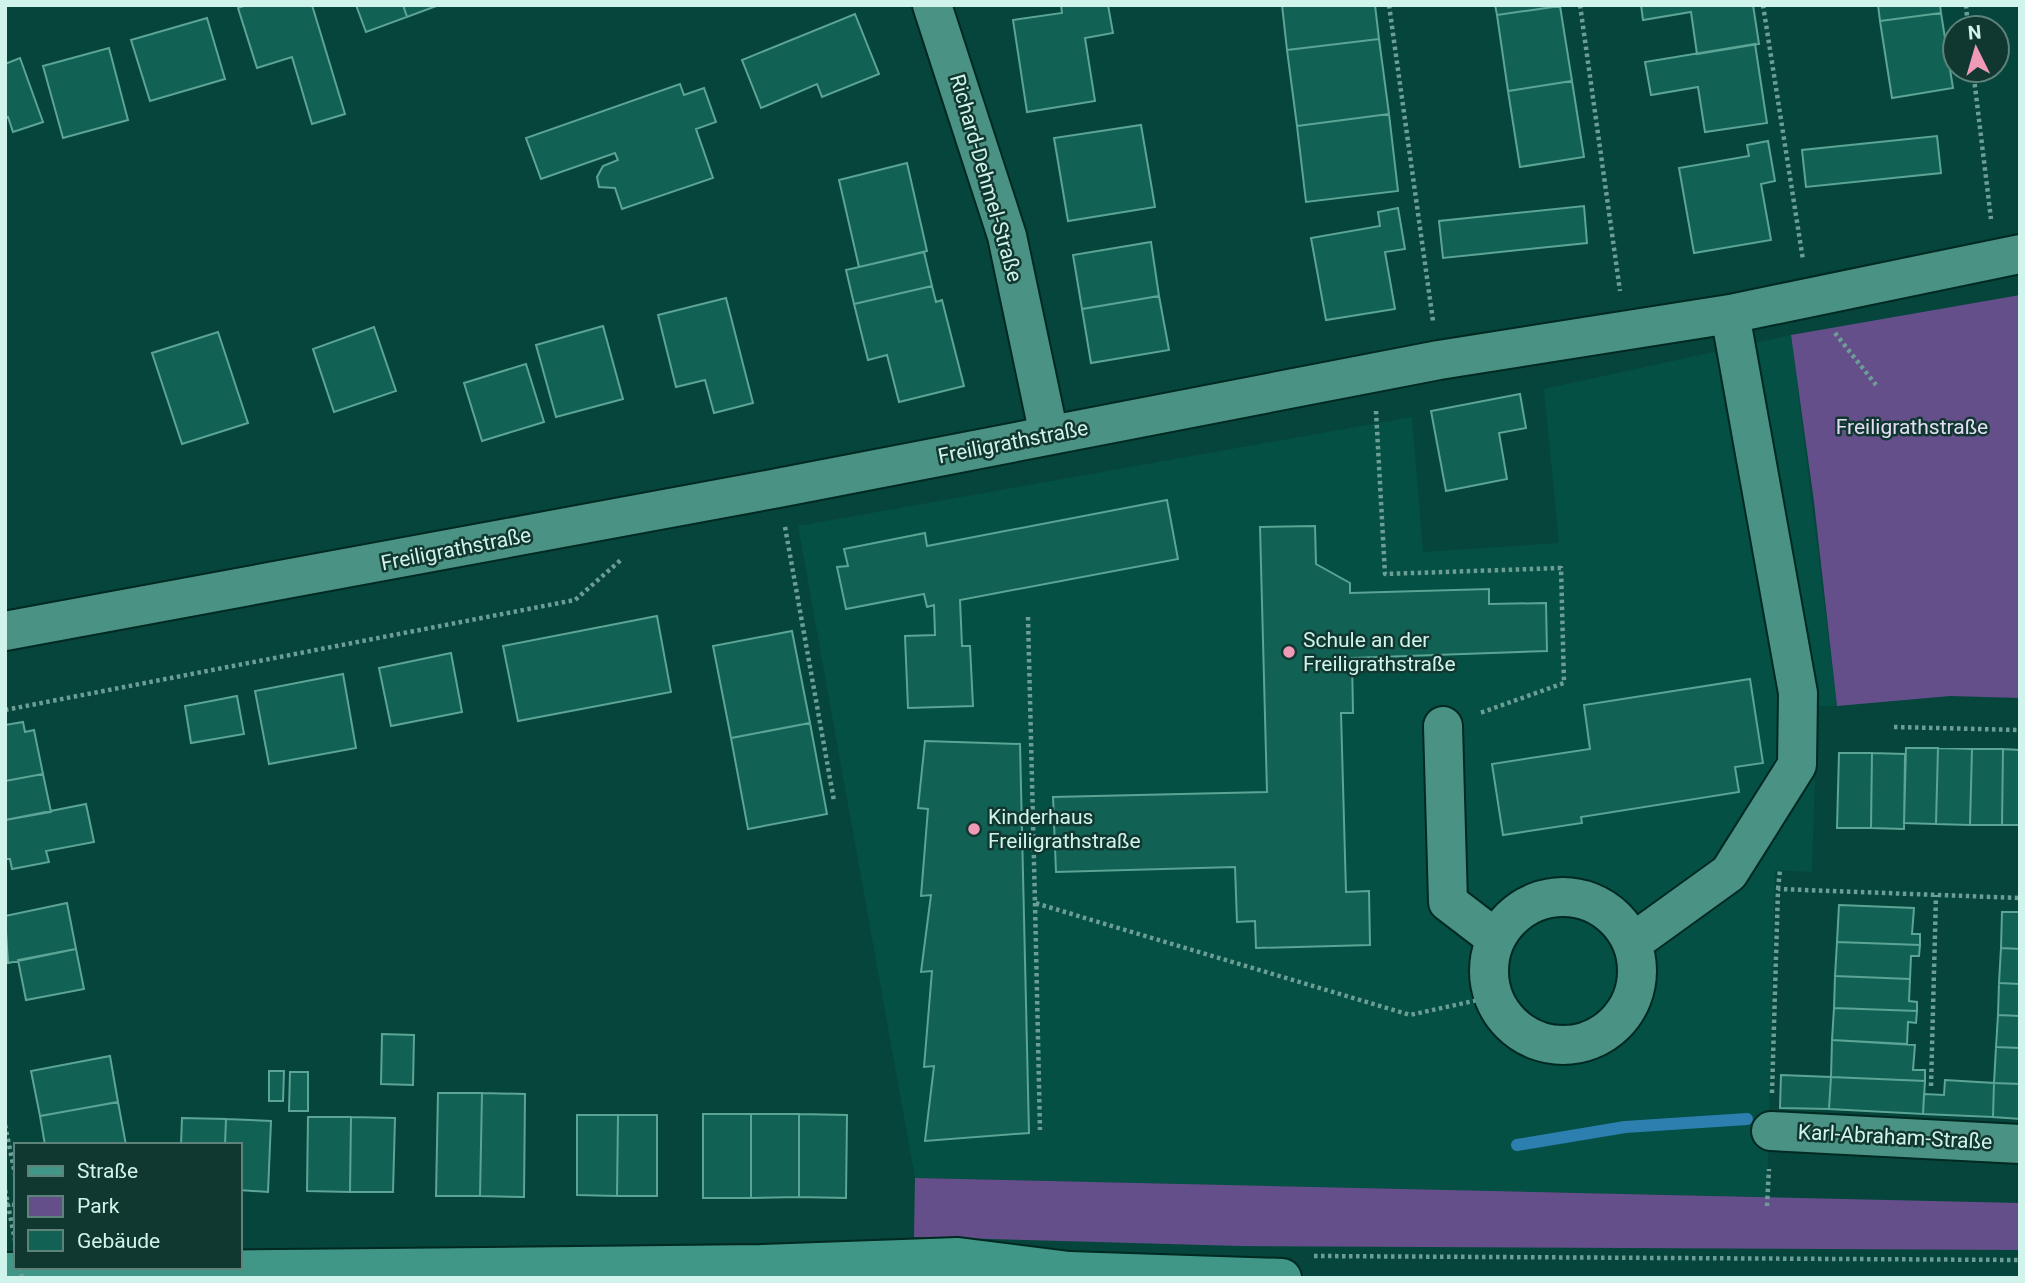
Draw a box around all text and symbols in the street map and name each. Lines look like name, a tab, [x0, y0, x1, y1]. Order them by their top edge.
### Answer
north arrow	[1941, 14, 2011, 84]
text: N	[1967, 21, 1982, 45]
street label: Richard-Dehmel-Straße	[945, 72, 1027, 284]
park label: Freiligrathstraße	[1836, 415, 1988, 439]
street label: Freiligrathstraße	[936, 416, 1090, 468]
street label: Freiligrathstraße	[379, 523, 533, 575]
place label: Schule an der Freiligrathstraße	[1303, 628, 1456, 676]
marker: Schule an der Freiligrathstraße	[1281, 644, 1297, 660]
place label: Kinderhaus Freiligrathstraße	[988, 805, 1141, 853]
marker: Kinderhaus Freiligrathstraße	[966, 821, 982, 837]
street label: Karl-Abraham-Straße	[1797, 1120, 1993, 1154]
legend	[14, 1143, 242, 1269]
text: Straße	[77, 1159, 138, 1183]
text: Park	[77, 1194, 120, 1218]
text: Gebäude	[77, 1229, 160, 1253]

